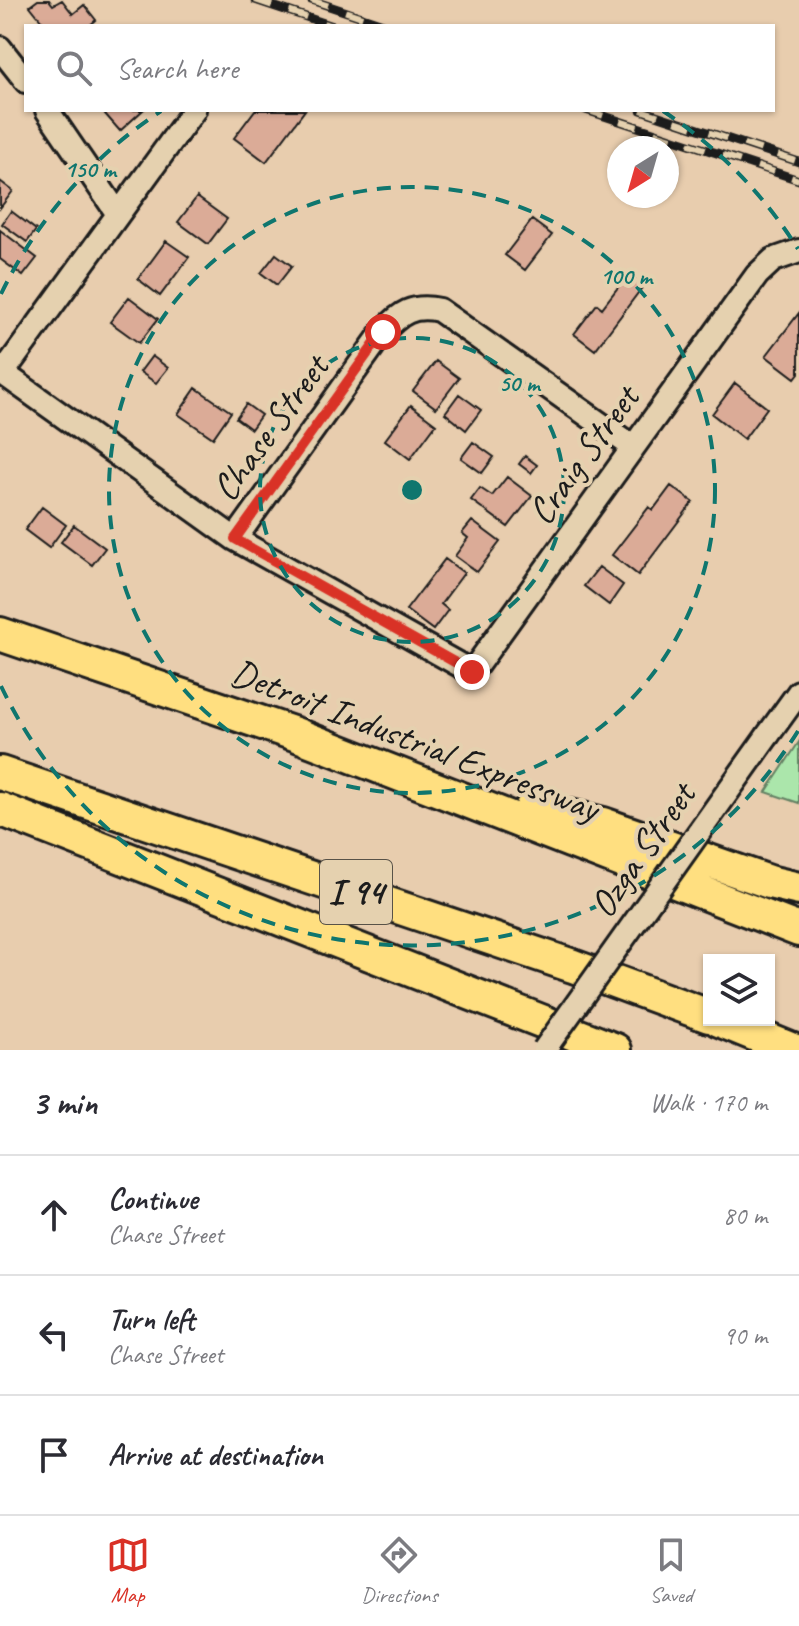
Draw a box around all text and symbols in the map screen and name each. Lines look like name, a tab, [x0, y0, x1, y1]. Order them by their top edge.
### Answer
search box	[24, 24, 775, 112]
icon: search	[52, 46, 96, 90]
text: Search here	[116, 49, 238, 87]
north arrow	[607, 136, 679, 208]
text: 150 m	[64, 154, 118, 184]
text: 100 m	[600, 261, 654, 291]
route start	[365, 314, 401, 350]
street label: Chase Street	[201, 343, 341, 510]
text: 50 m	[499, 368, 542, 398]
street label: Craig Street	[517, 374, 651, 533]
centre of rings	[398, 476, 426, 504]
street label: Detroit Industrial Expressway	[225, 648, 608, 833]
route end	[454, 654, 490, 690]
street label: Ozga Street	[579, 771, 707, 926]
road number: I 94	[320, 860, 392, 924]
map controls	[703, 954, 775, 1026]
button: layers	[703, 954, 775, 1026]
text: 3 min	[32, 1081, 97, 1124]
text: Walk · 170 m	[650, 1086, 767, 1119]
text: Continue	[108, 1180, 198, 1218]
icon: ahead	[32, 1193, 76, 1237]
text: 80 m	[723, 1199, 767, 1232]
text: Chase Street	[108, 1218, 223, 1251]
text: Turn left	[108, 1300, 195, 1338]
icon: left	[32, 1313, 76, 1357]
text: 90 m	[723, 1319, 767, 1352]
text: Chase Street	[108, 1338, 223, 1371]
icon: arrive	[32, 1433, 76, 1477]
text: Arrive at destination	[108, 1436, 323, 1474]
tab: Map	[106, 1533, 150, 1609]
tab: Directions	[361, 1533, 438, 1609]
tab: Saved	[649, 1533, 693, 1609]

